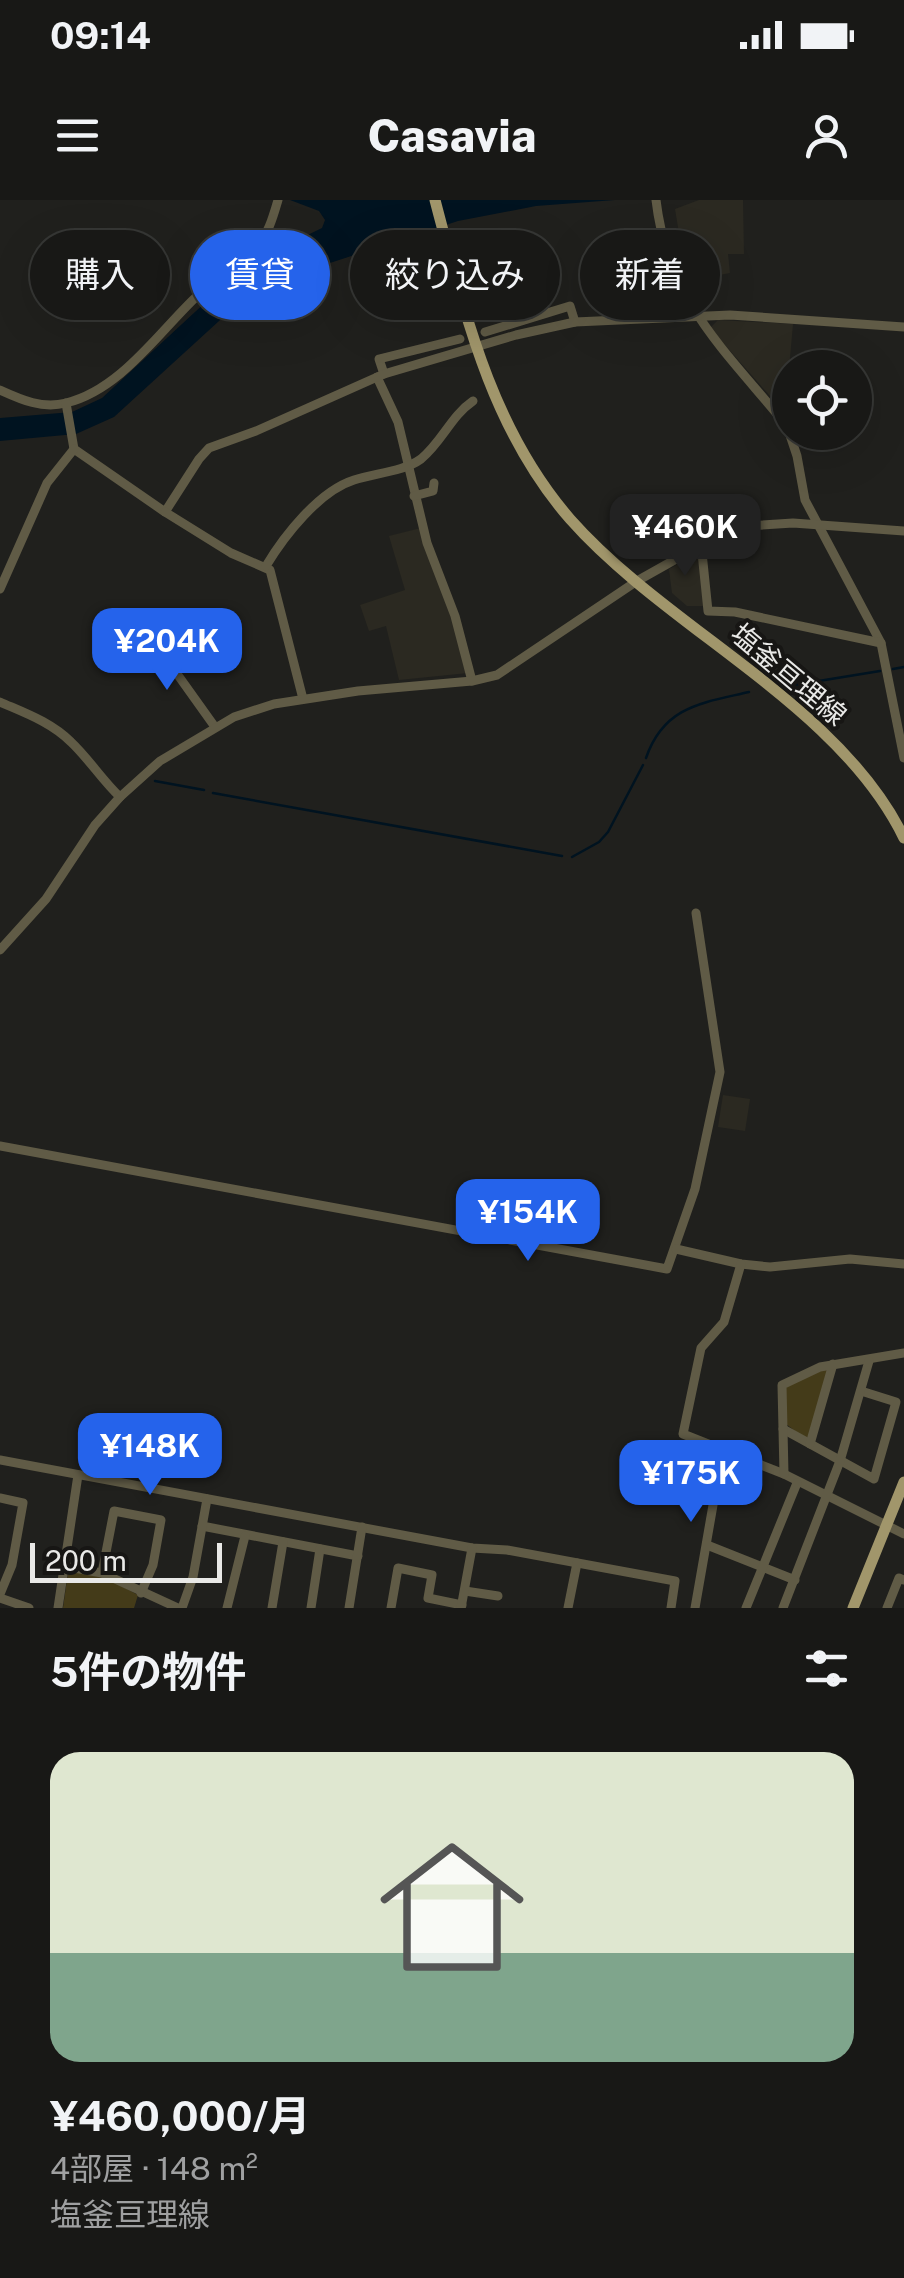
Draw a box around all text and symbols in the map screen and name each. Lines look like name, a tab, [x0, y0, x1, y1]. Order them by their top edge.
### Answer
text: 09:14	[50, 13, 151, 58]
icon: menu	[50, 108, 105, 163]
icon: person	[799, 108, 854, 163]
text: Casavia	[368, 109, 536, 162]
chip: 購入	[30, 230, 170, 320]
chip: 賃貸	[190, 230, 330, 320]
chip: 絞り込み	[350, 230, 560, 320]
chip: 新着	[580, 230, 720, 320]
map controls	[772, 350, 872, 450]
button: locate	[772, 350, 872, 450]
pin: ¥460K	[615, 494, 755, 579]
text: ¥460K	[632, 508, 738, 545]
pin: ¥204K	[97, 608, 237, 693]
street label: 塩釜亘理線	[725, 616, 853, 732]
text: ¥204K	[114, 622, 220, 659]
pin: ¥154K	[458, 1179, 598, 1264]
text: ¥154K	[478, 1193, 578, 1230]
pin: ¥148K	[80, 1413, 220, 1498]
text: ¥148K	[100, 1427, 200, 1464]
pin: ¥175K	[621, 1440, 761, 1525]
text: ¥175K	[641, 1454, 741, 1491]
scale bar	[30, 1538, 222, 1582]
text: 200 m	[45, 1544, 127, 1577]
icon: filters	[799, 1641, 854, 1696]
text: 5件の物件	[50, 1647, 246, 1696]
icon: home	[362, 1817, 542, 1997]
text: ¥460,000/月	[50, 2091, 311, 2140]
text: 4部屋 · 148 m²	[50, 2150, 258, 2187]
text: 塩釜亘理線	[50, 2196, 210, 2233]

